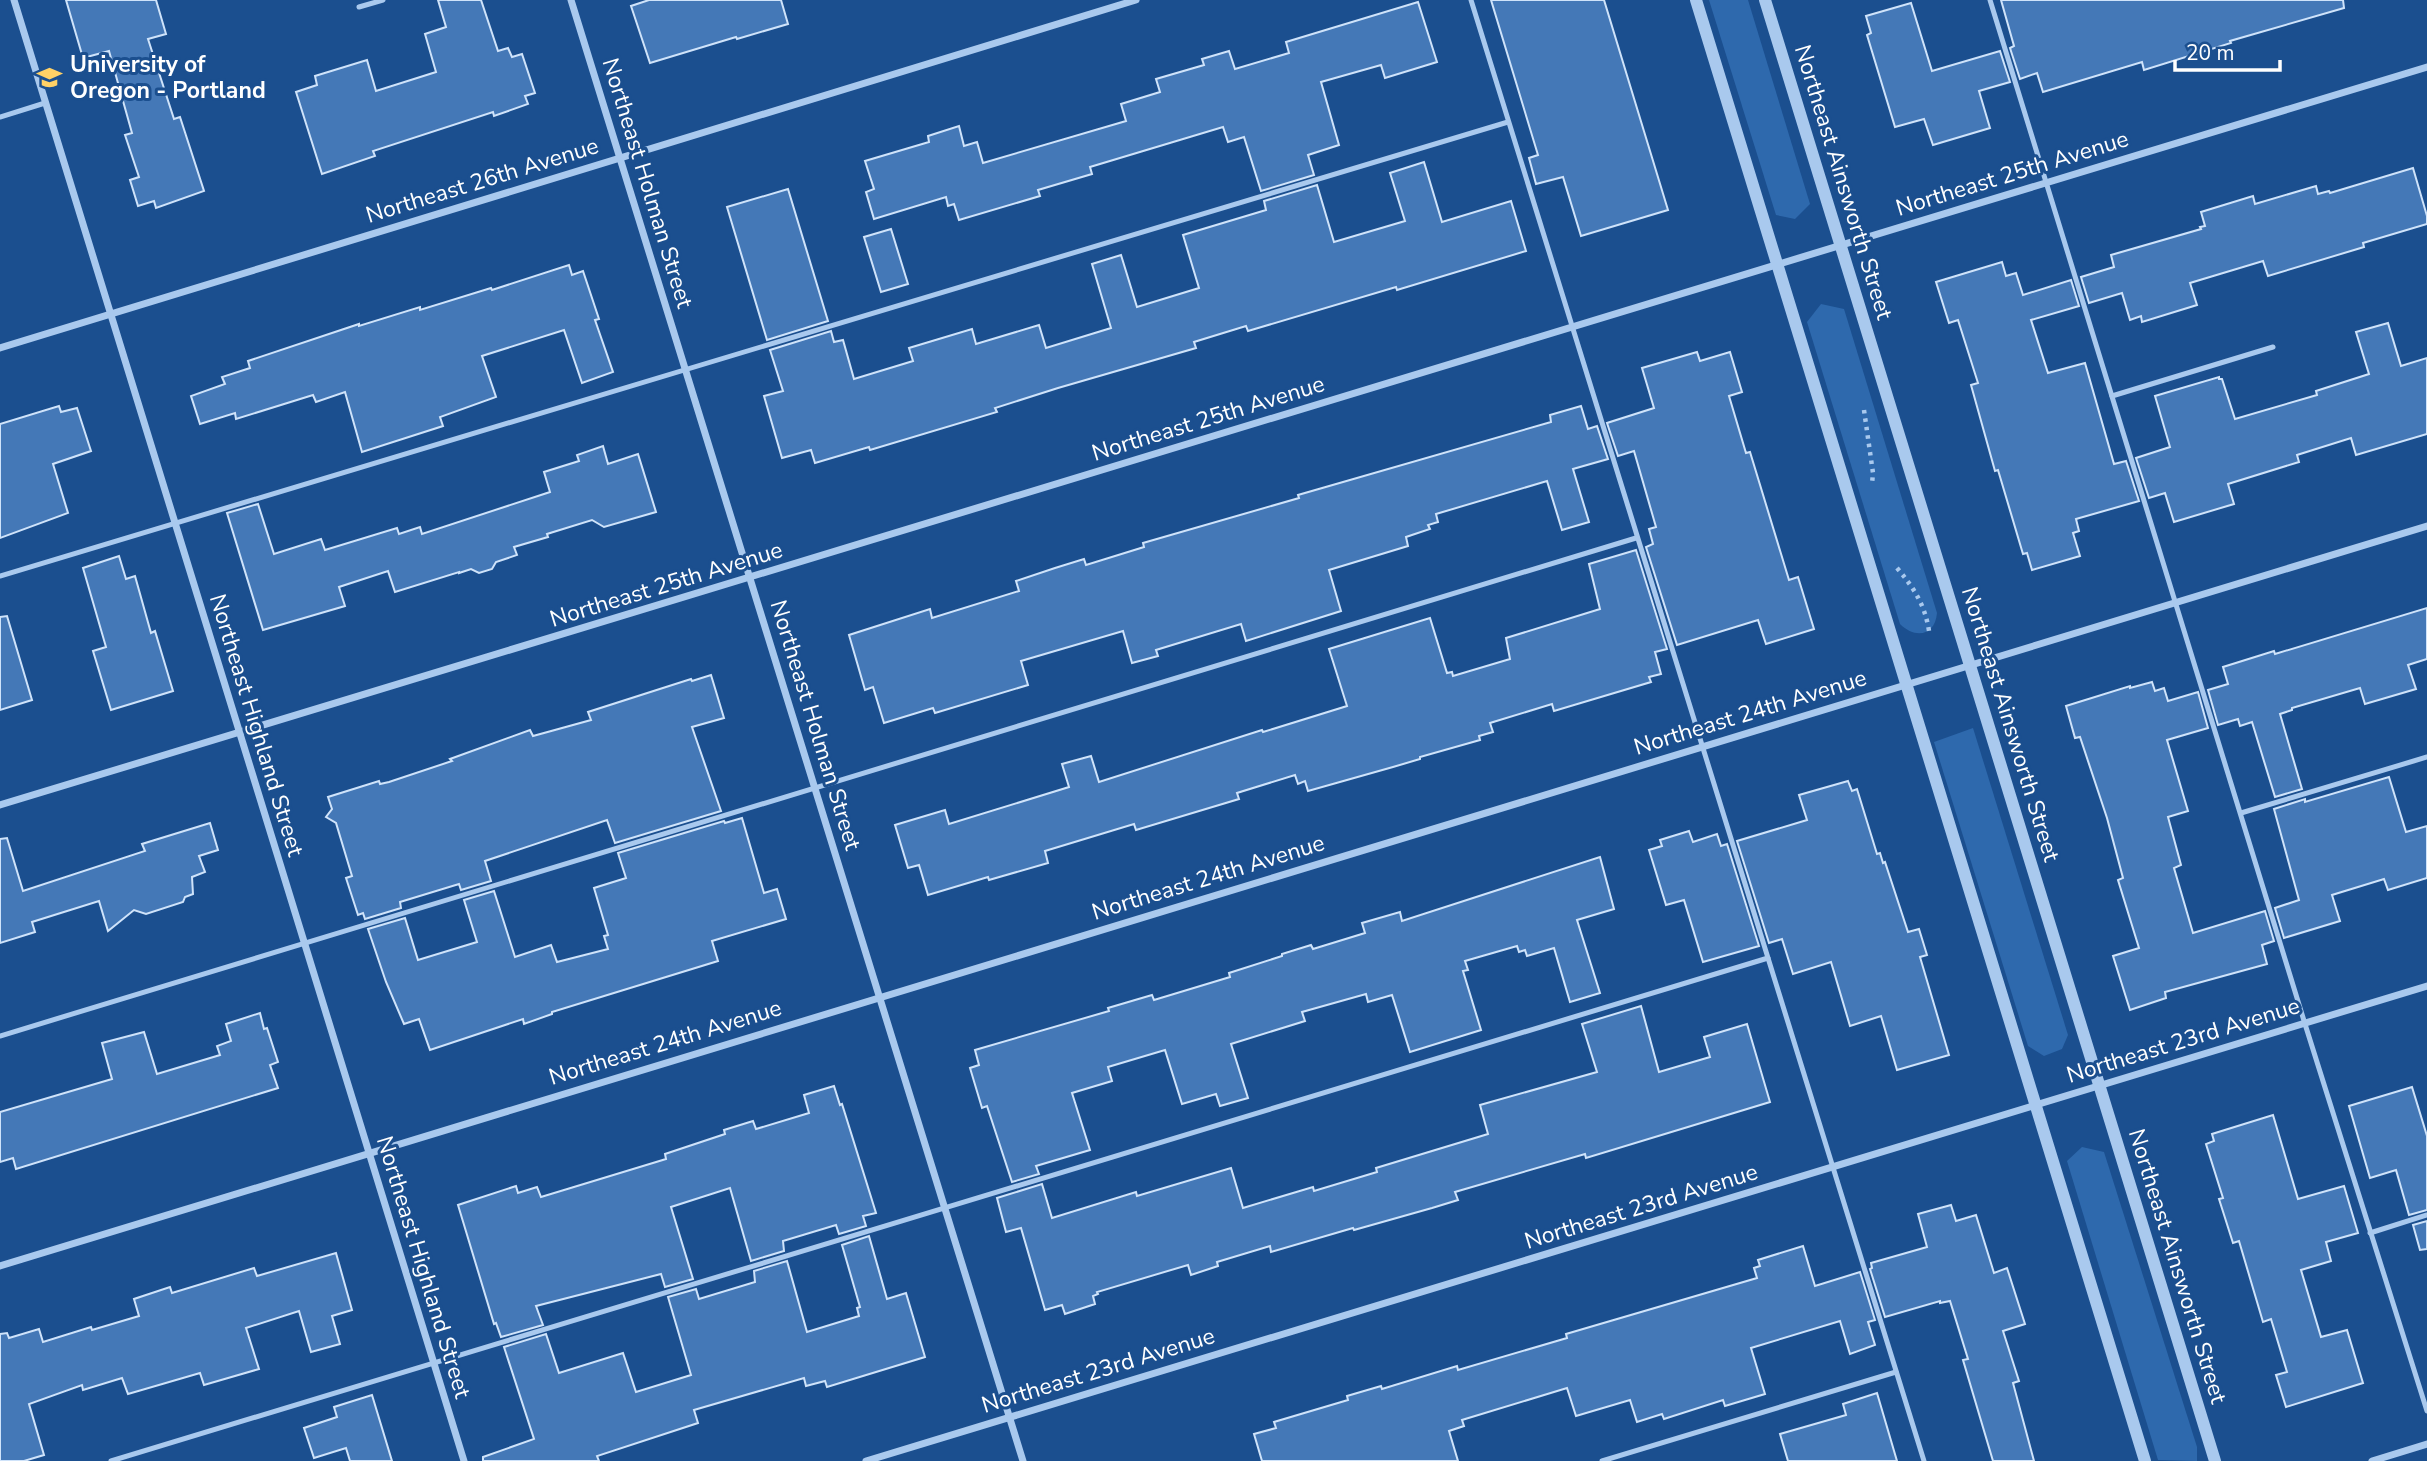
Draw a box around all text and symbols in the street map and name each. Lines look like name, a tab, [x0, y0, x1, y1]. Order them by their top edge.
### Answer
scale bar	[2175, 28, 2280, 72]
text: 20 m	[2186, 39, 2235, 67]
street label: Northeast Ainsworth Street	[1787, 41, 1900, 324]
place label: University of Oregon - Portland	[70, 49, 266, 106]
street label: Northeast Holman Street	[595, 54, 701, 313]
school or university icon: University of Oregon - Portland	[36, 63, 64, 91]
street label: Northeast 25th Avenue	[1892, 123, 2132, 224]
street label: Northeast 26th Avenue	[362, 130, 602, 231]
street label: Northeast 25th Avenue	[1088, 368, 1328, 469]
street label: Northeast 25th Avenue	[546, 534, 786, 635]
street label: Northeast Ainsworth Street	[1954, 583, 2067, 866]
street label: Northeast Highland Street	[202, 590, 311, 861]
street label: Northeast Holman Street	[763, 596, 869, 855]
street label: Northeast 24th Avenue	[1630, 662, 1870, 763]
street label: Northeast 24th Avenue	[1088, 827, 1328, 928]
street label: Northeast 23rd Avenue	[2063, 990, 2304, 1091]
street label: Northeast 24th Avenue	[545, 992, 785, 1093]
street label: Northeast Ainsworth Street	[2121, 1125, 2234, 1408]
street label: Northeast Highland Street	[369, 1132, 478, 1403]
street label: Northeast 23rd Avenue	[1521, 1156, 1762, 1257]
street label: Northeast 23rd Avenue	[978, 1320, 1219, 1421]

